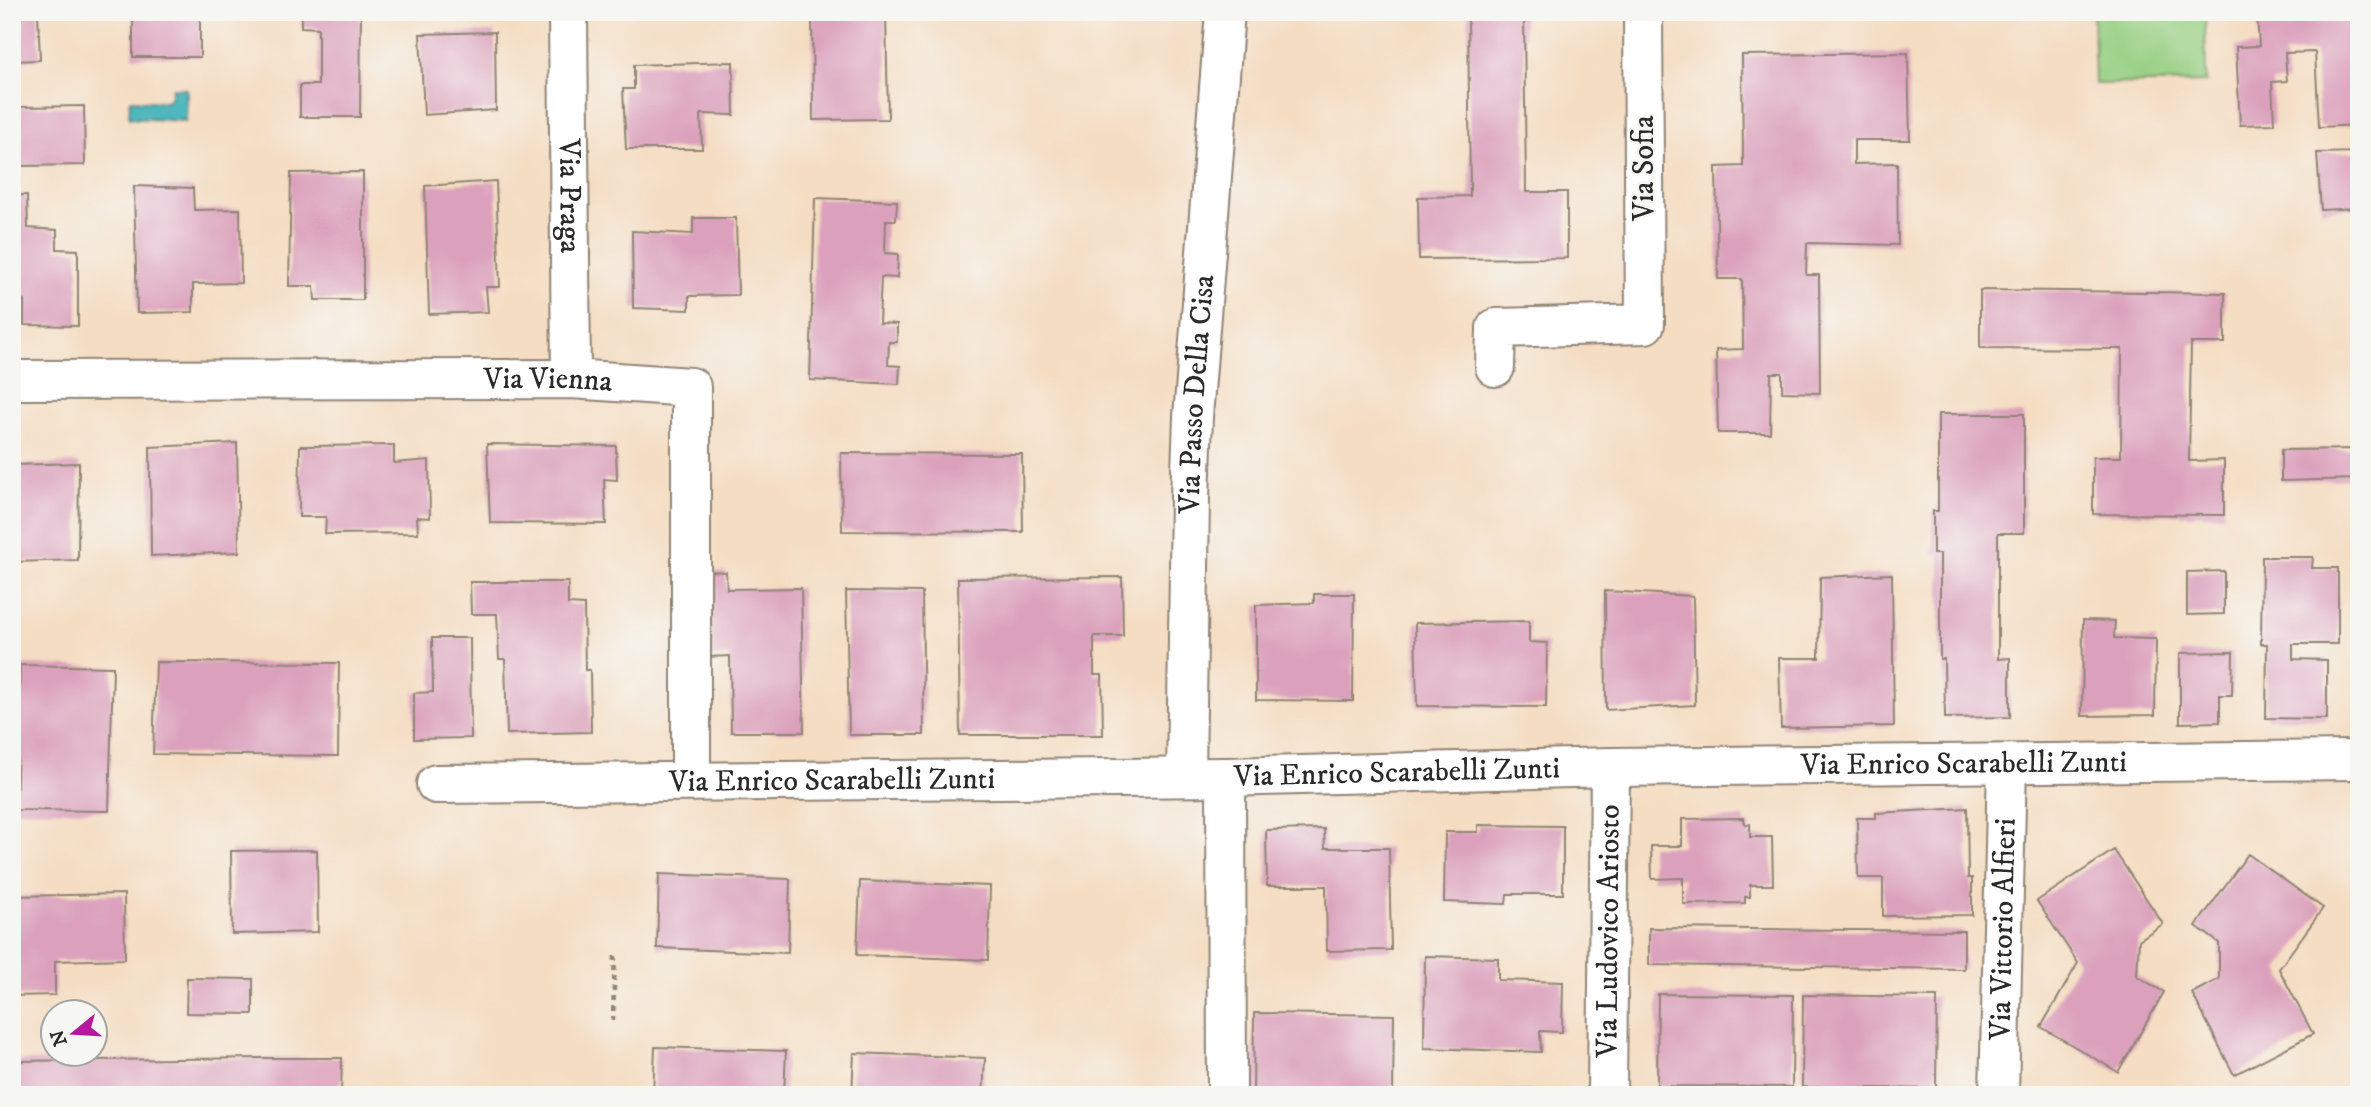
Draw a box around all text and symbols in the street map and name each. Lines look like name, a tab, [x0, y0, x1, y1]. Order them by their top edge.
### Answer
street label: Via Sofia	[1626, 115, 1663, 222]
street label: Via Praga	[551, 138, 588, 254]
street label: Via Passo Della Cisa	[1171, 273, 1223, 515]
street label: Via Vienna	[483, 360, 614, 400]
street label: Via Enrico Scarabelli Zunti	[1800, 744, 2127, 784]
street label: Via Enrico Scarabelli Zunti	[1232, 750, 1560, 795]
street label: Via Enrico Scarabelli Zunti	[668, 761, 995, 800]
street label: Via Ludovico Ariosto	[1589, 804, 1628, 1059]
street label: Via Vittorio Alfieri	[1982, 818, 2024, 1042]
north arrow	[38, 998, 108, 1068]
text: N	[46, 1026, 73, 1049]

